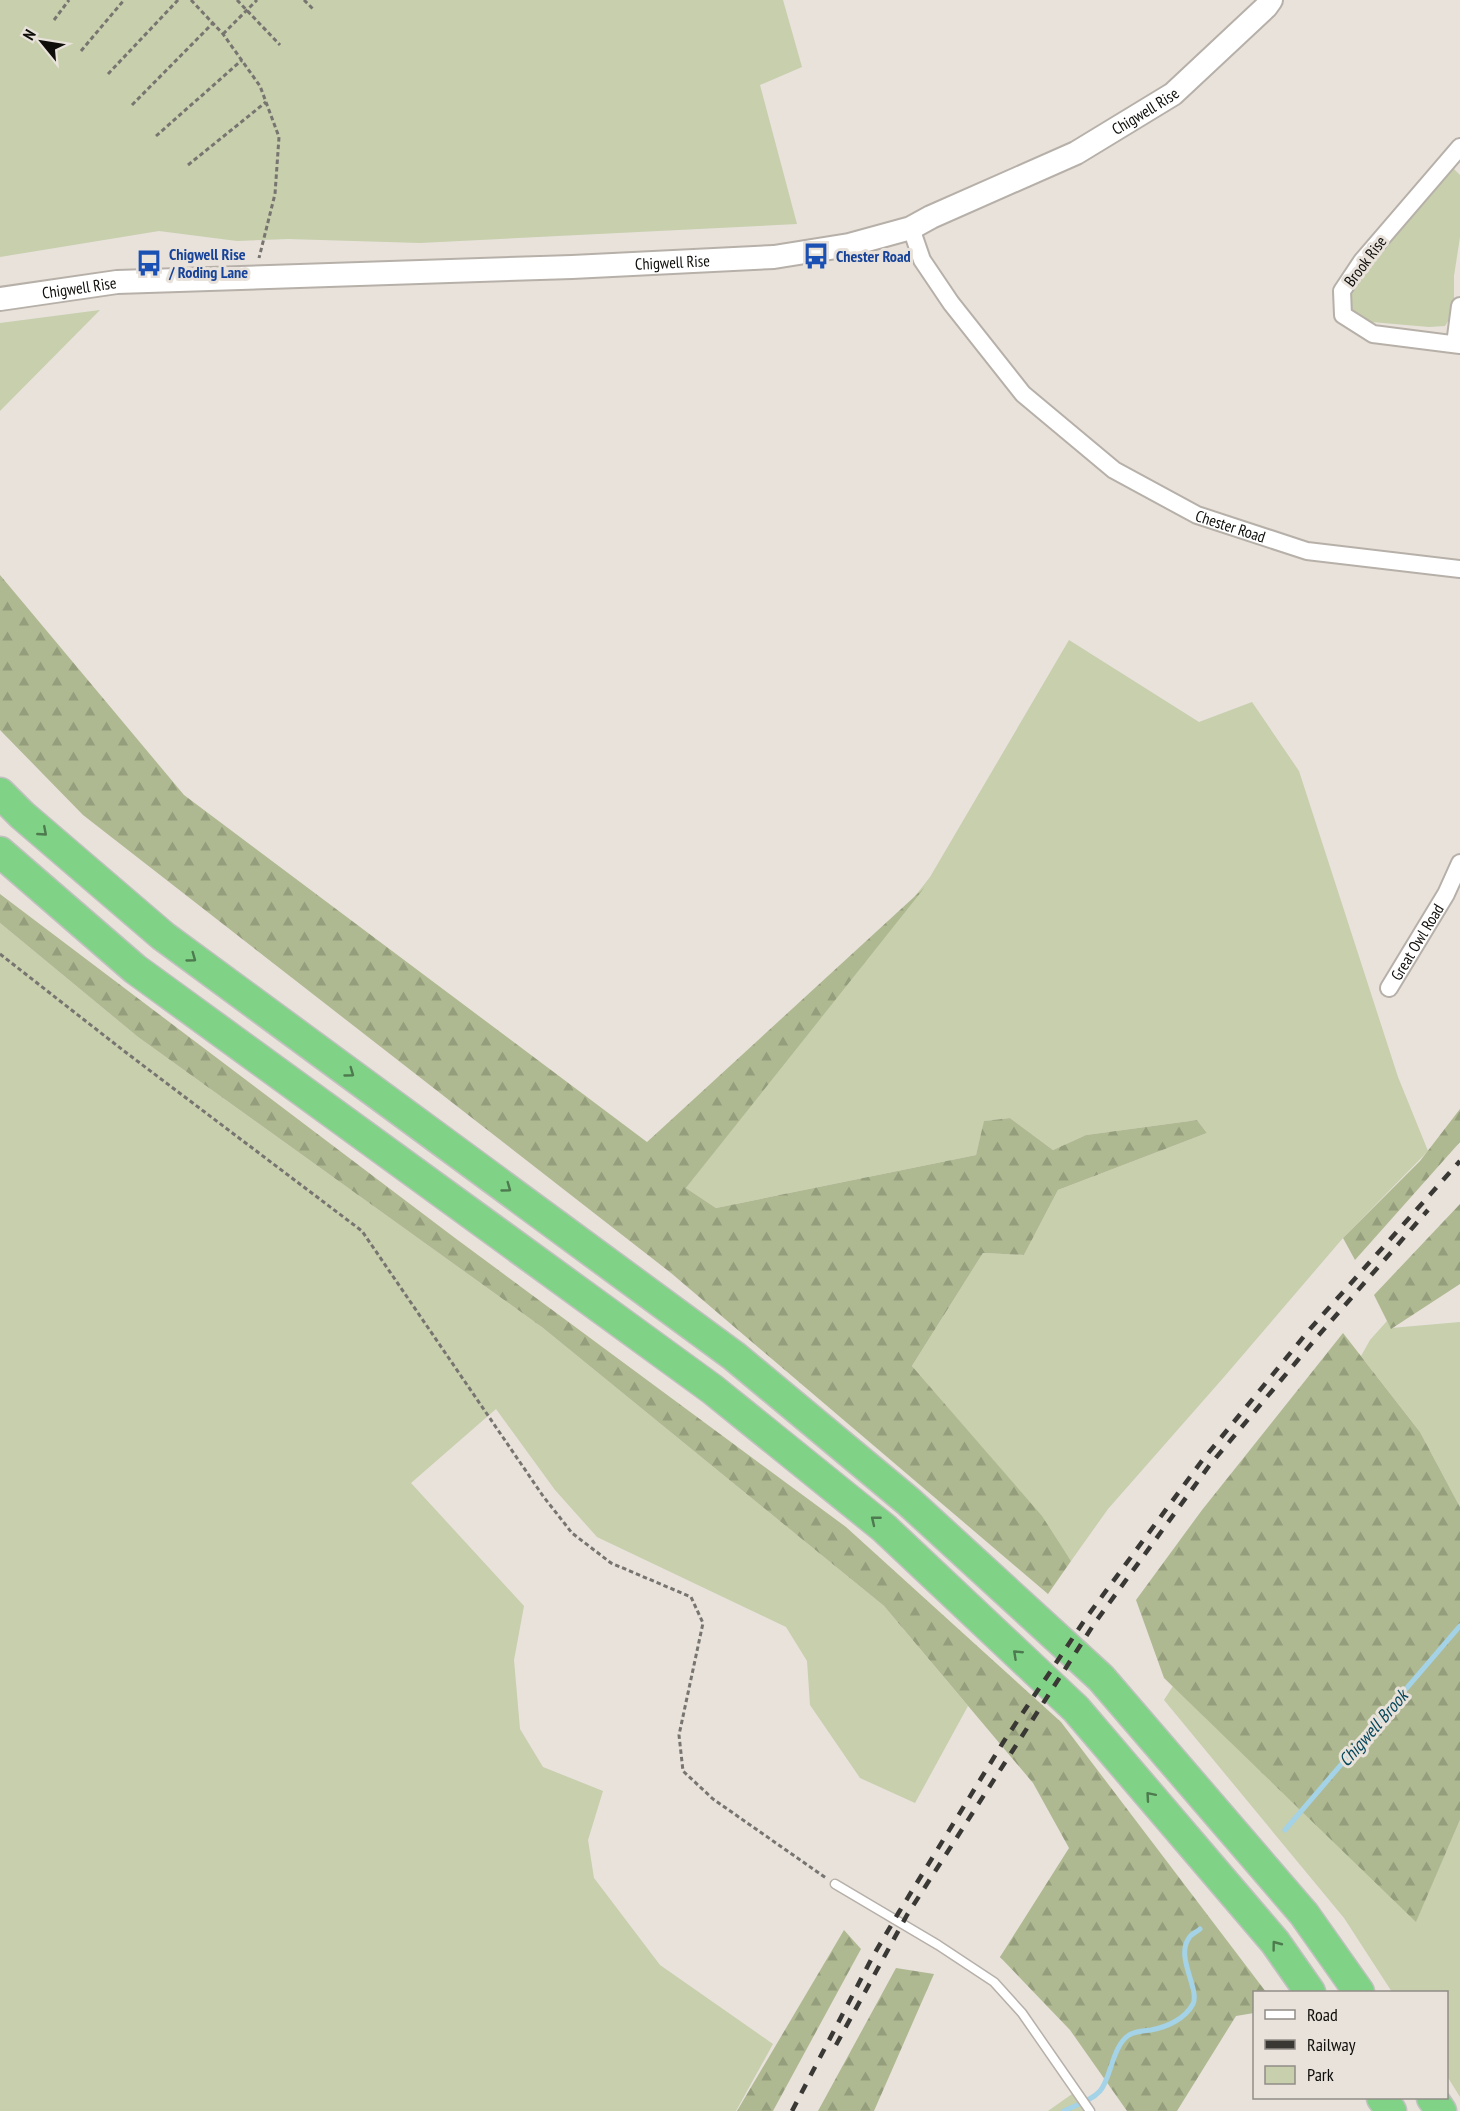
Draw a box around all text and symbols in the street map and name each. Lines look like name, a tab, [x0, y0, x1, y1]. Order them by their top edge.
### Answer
north arrow	[12, 12, 72, 72]
text: N	[18, 26, 40, 43]
street label: Chigwell Rise	[1108, 84, 1183, 139]
street label: Brook Rise	[1340, 232, 1390, 290]
bus stop icon: Chester Road	[801, 241, 831, 271]
place label: Chigwell Rise / Roding Lane	[168, 244, 248, 282]
place label: Chester Road	[836, 246, 911, 266]
bus stop icon: Chigwell Rise / Roding Lane	[134, 248, 164, 278]
street label: Chigwell Rise	[635, 250, 710, 274]
street label: Chigwell Rise	[41, 272, 118, 303]
street label: Chester Road	[1193, 505, 1268, 547]
one-way arrow	[36, 825, 47, 836]
street label: Great Owl Road	[1386, 900, 1448, 984]
one-way arrow	[186, 950, 197, 961]
one-way arrow	[343, 1065, 354, 1076]
one-way arrow	[500, 1181, 511, 1192]
one-way arrow	[870, 1517, 881, 1528]
one-way arrow	[1013, 1650, 1024, 1661]
water label: Chigwell Brook	[1334, 1684, 1414, 1771]
one-way arrow	[1146, 1792, 1157, 1803]
one-way arrow	[1272, 1940, 1283, 1951]
legend	[1253, 1991, 1448, 2099]
text: Road	[1307, 2003, 1338, 2026]
text: Railway	[1307, 2033, 1356, 2056]
text: Park	[1307, 2063, 1334, 2086]

